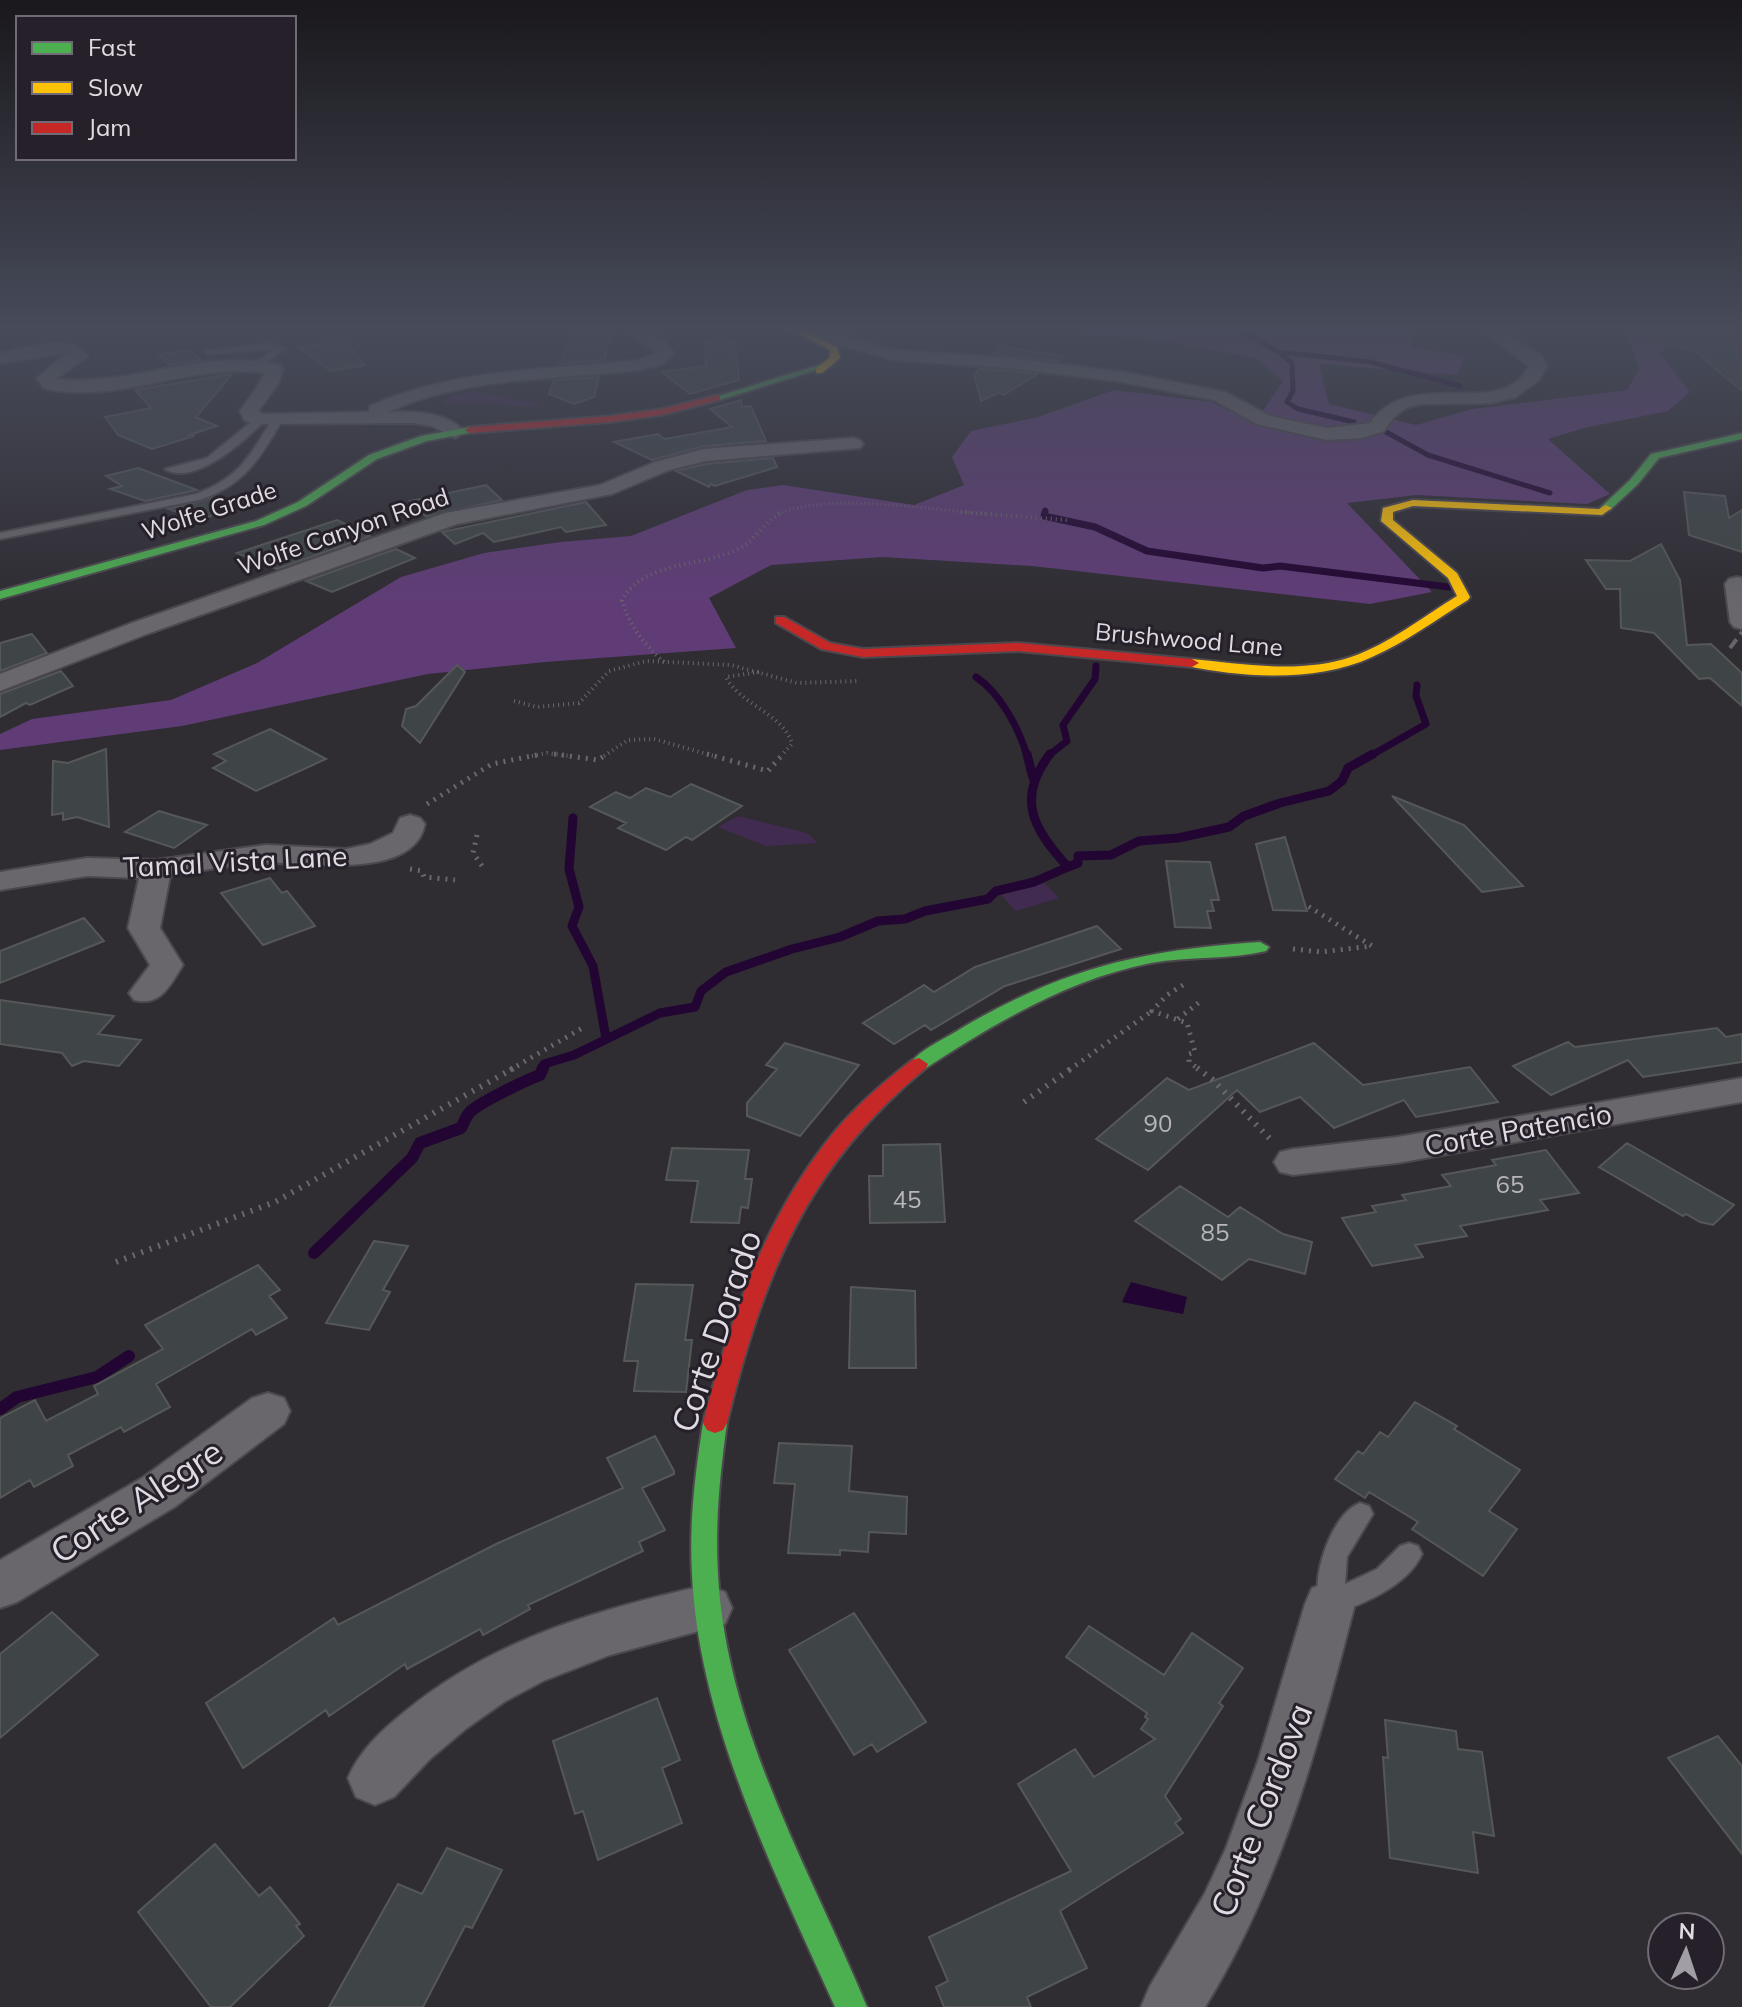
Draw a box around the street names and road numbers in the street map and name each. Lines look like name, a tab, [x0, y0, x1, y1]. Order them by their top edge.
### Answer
street label: Wolfe Grade	[138, 474, 280, 546]
street label: Wolfe Canyon Road	[233, 481, 453, 581]
street label: Brushwood Lane	[1094, 616, 1284, 662]
street label: Tamal Vista Lane	[122, 838, 348, 884]
street label: Corte Patencio	[1422, 1095, 1614, 1163]
street label: Corte Dorado	[661, 1224, 771, 1438]
street label: Corte Alegre	[42, 1429, 230, 1573]
street label: Corte Cordova	[1201, 1697, 1321, 1923]

